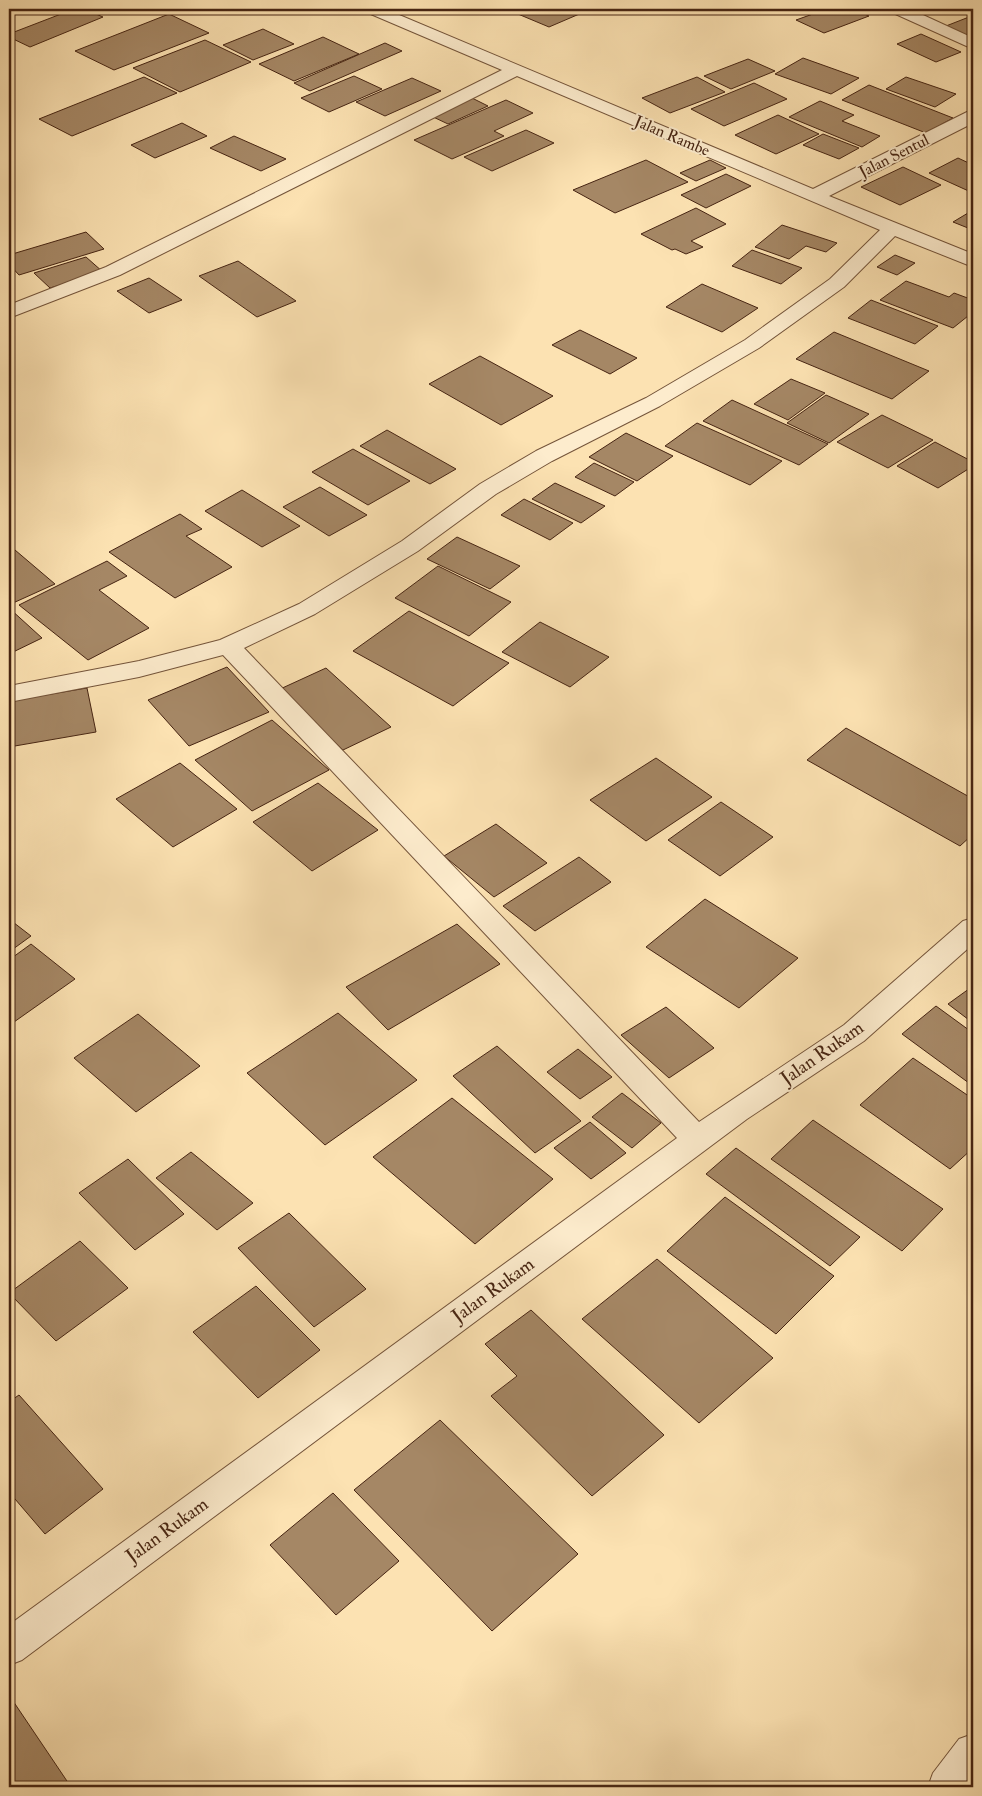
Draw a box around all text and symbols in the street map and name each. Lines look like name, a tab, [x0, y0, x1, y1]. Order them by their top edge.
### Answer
street label: Jalan Rambe	[630, 111, 713, 162]
street label: Jalan Sentul	[855, 130, 933, 184]
street label: Jalan Rukam	[775, 1015, 869, 1091]
street label: Jalan Rukam	[446, 1252, 539, 1329]
street label: Jalan Rukam	[120, 1492, 213, 1569]

